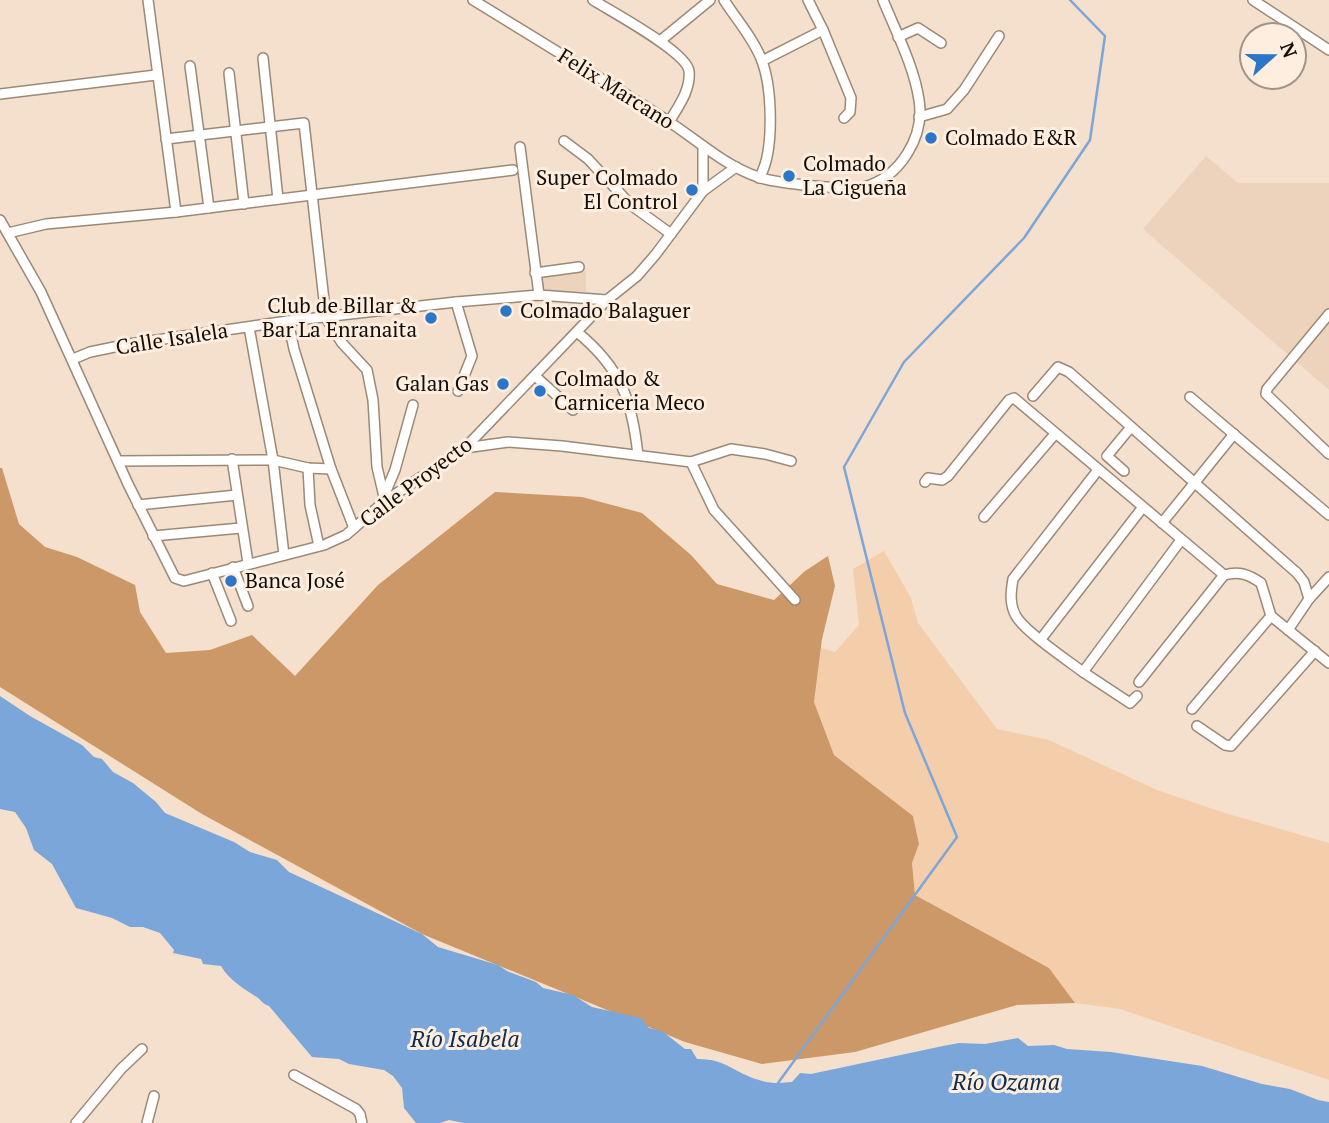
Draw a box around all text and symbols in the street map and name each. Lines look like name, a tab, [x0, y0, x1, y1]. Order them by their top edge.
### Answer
north arrow	[1238, 21, 1308, 91]
text: N	[1275, 39, 1304, 61]
street label: Felix Marcano	[553, 41, 680, 135]
place label: Colmado E&R	[945, 123, 1078, 151]
marker: Colmado E&R	[923, 130, 939, 146]
place label: Colmado La Cigueña	[803, 149, 907, 201]
place label: Super Colmado El Control	[536, 163, 678, 215]
marker: Colmado La Cigueña	[781, 168, 797, 184]
marker: Super Colmado El Control	[684, 182, 700, 198]
place label: Club de Billar & Bar La Enranaita	[262, 291, 417, 343]
place label: Colmado Balaguer	[520, 296, 690, 324]
marker: Colmado Balaguer	[498, 303, 514, 319]
marker: Club de Billar & Bar La Enranaita	[423, 310, 439, 326]
street label: Calle Isalela	[114, 315, 230, 361]
place label: Colmado & Carniceria Meco	[554, 364, 705, 416]
place label: Galan Gas	[395, 369, 489, 397]
marker: Galan Gas	[495, 376, 511, 392]
marker: Colmado & Carniceria Meco	[532, 383, 548, 399]
street label: Calle Proyecto	[353, 430, 477, 533]
place label: Banca José	[245, 566, 345, 594]
marker: Banca José	[223, 573, 239, 589]
water label: Río Isabela	[409, 1023, 520, 1054]
water label: Río Ozama	[951, 1066, 1060, 1097]

